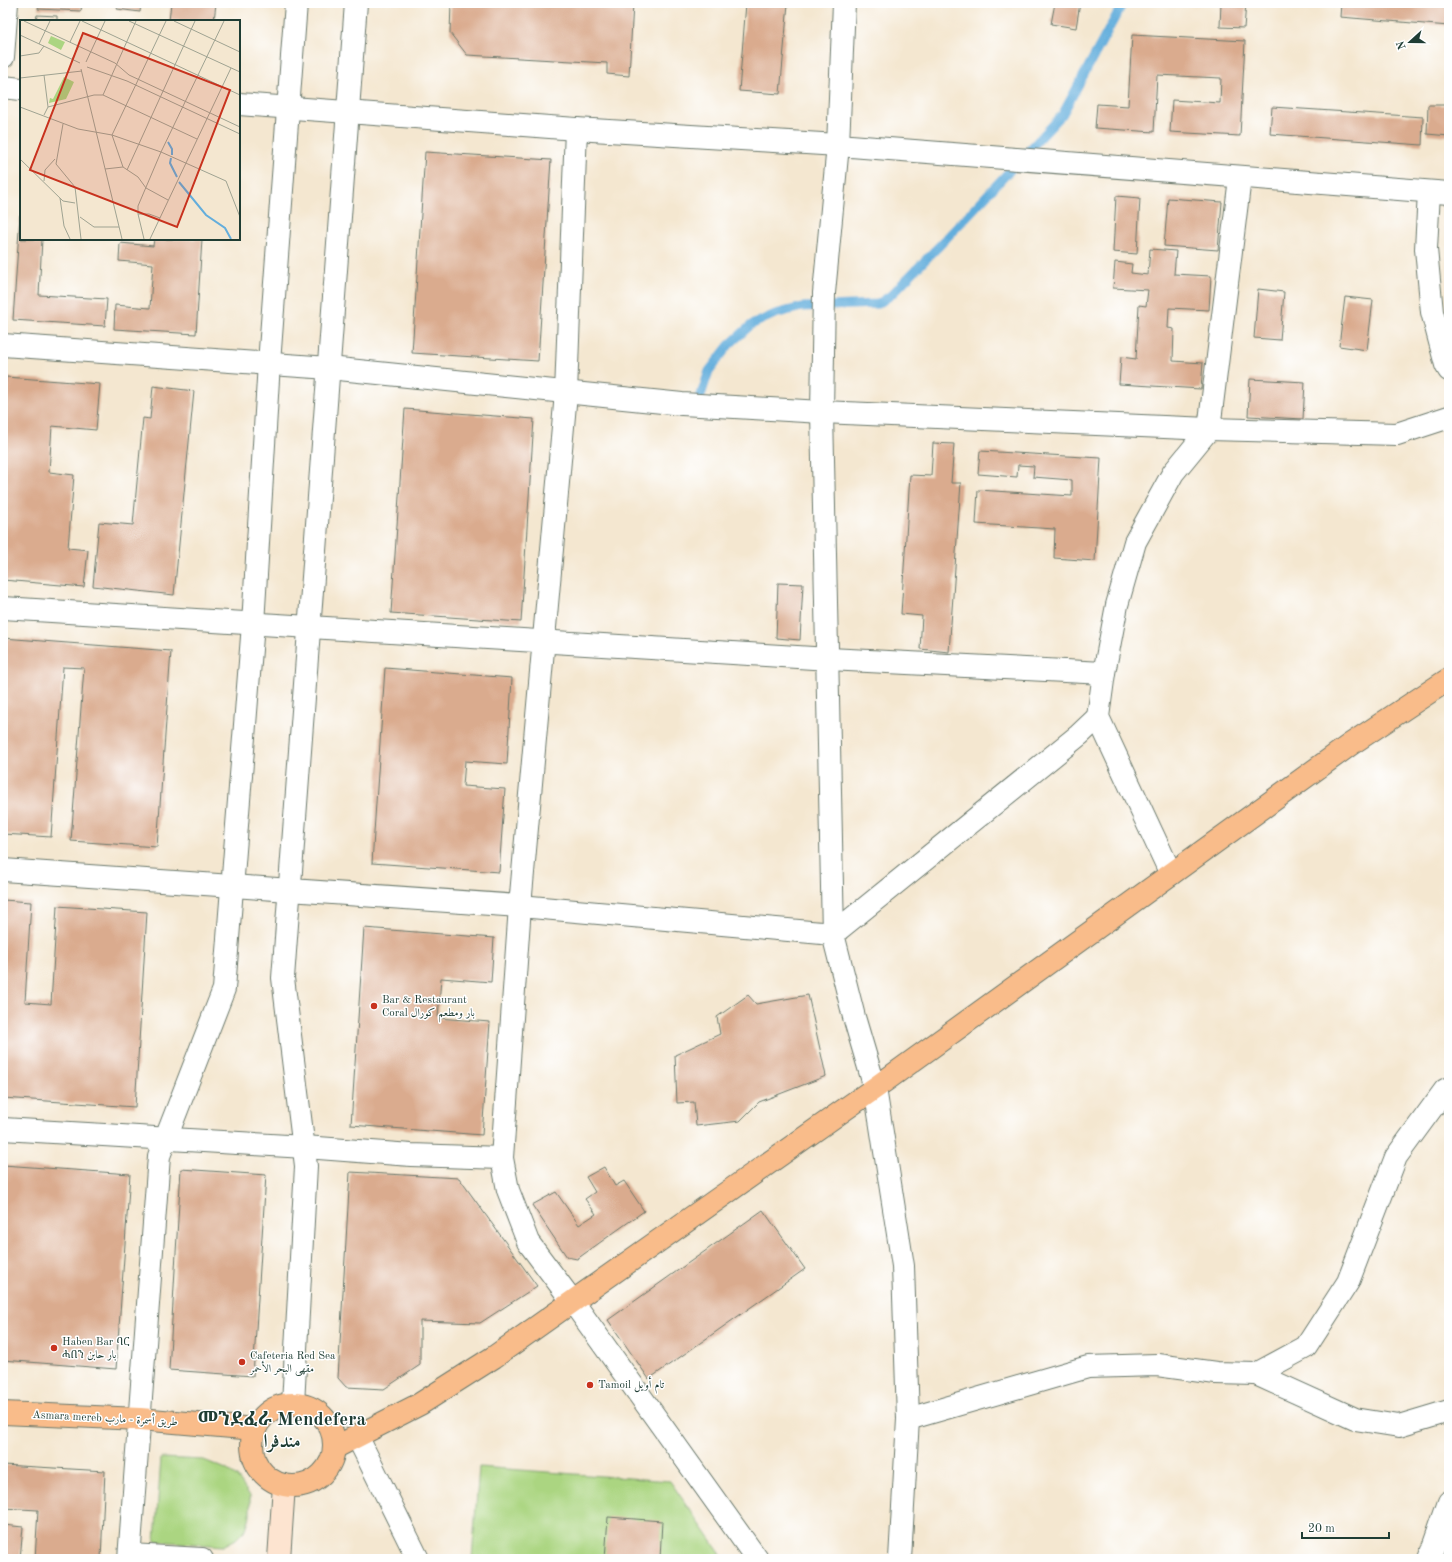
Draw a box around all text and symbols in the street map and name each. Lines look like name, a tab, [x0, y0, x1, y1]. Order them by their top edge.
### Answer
inset map	[20, 20, 240, 240]
north arrow	[1390, 22, 1430, 62]
text: N	[1395, 39, 1409, 51]
place label: Bar & Restaurant Coral بار ومطعم كورال	[382, 995, 475, 1023]
marker: Bar & Restaurant Coral بار ومطعم كورال	[369, 1001, 379, 1011]
place label: Haben Bar ባር ሓበን بار حابن	[62, 1337, 130, 1361]
marker: Haben Bar ባር ሓበን بار حابن	[49, 1343, 59, 1353]
place label: Cafeteria Red Sea مقهى البحر الأحمر	[249, 1351, 336, 1377]
marker: Cafeteria Red Sea مقهى البحر الأحمر	[237, 1357, 247, 1367]
place label: Tamoil تام أويل	[598, 1376, 665, 1394]
marker: Tamoil تام أويل	[585, 1380, 595, 1390]
street label: Asmara mereb طريق أسمرة - مارب	[32, 1406, 178, 1429]
district label: መንደፈራ Mendefera مندفرا	[198, 1411, 366, 1453]
scale bar	[1302, 1514, 1389, 1540]
text: 20 m	[1308, 1523, 1335, 1535]

